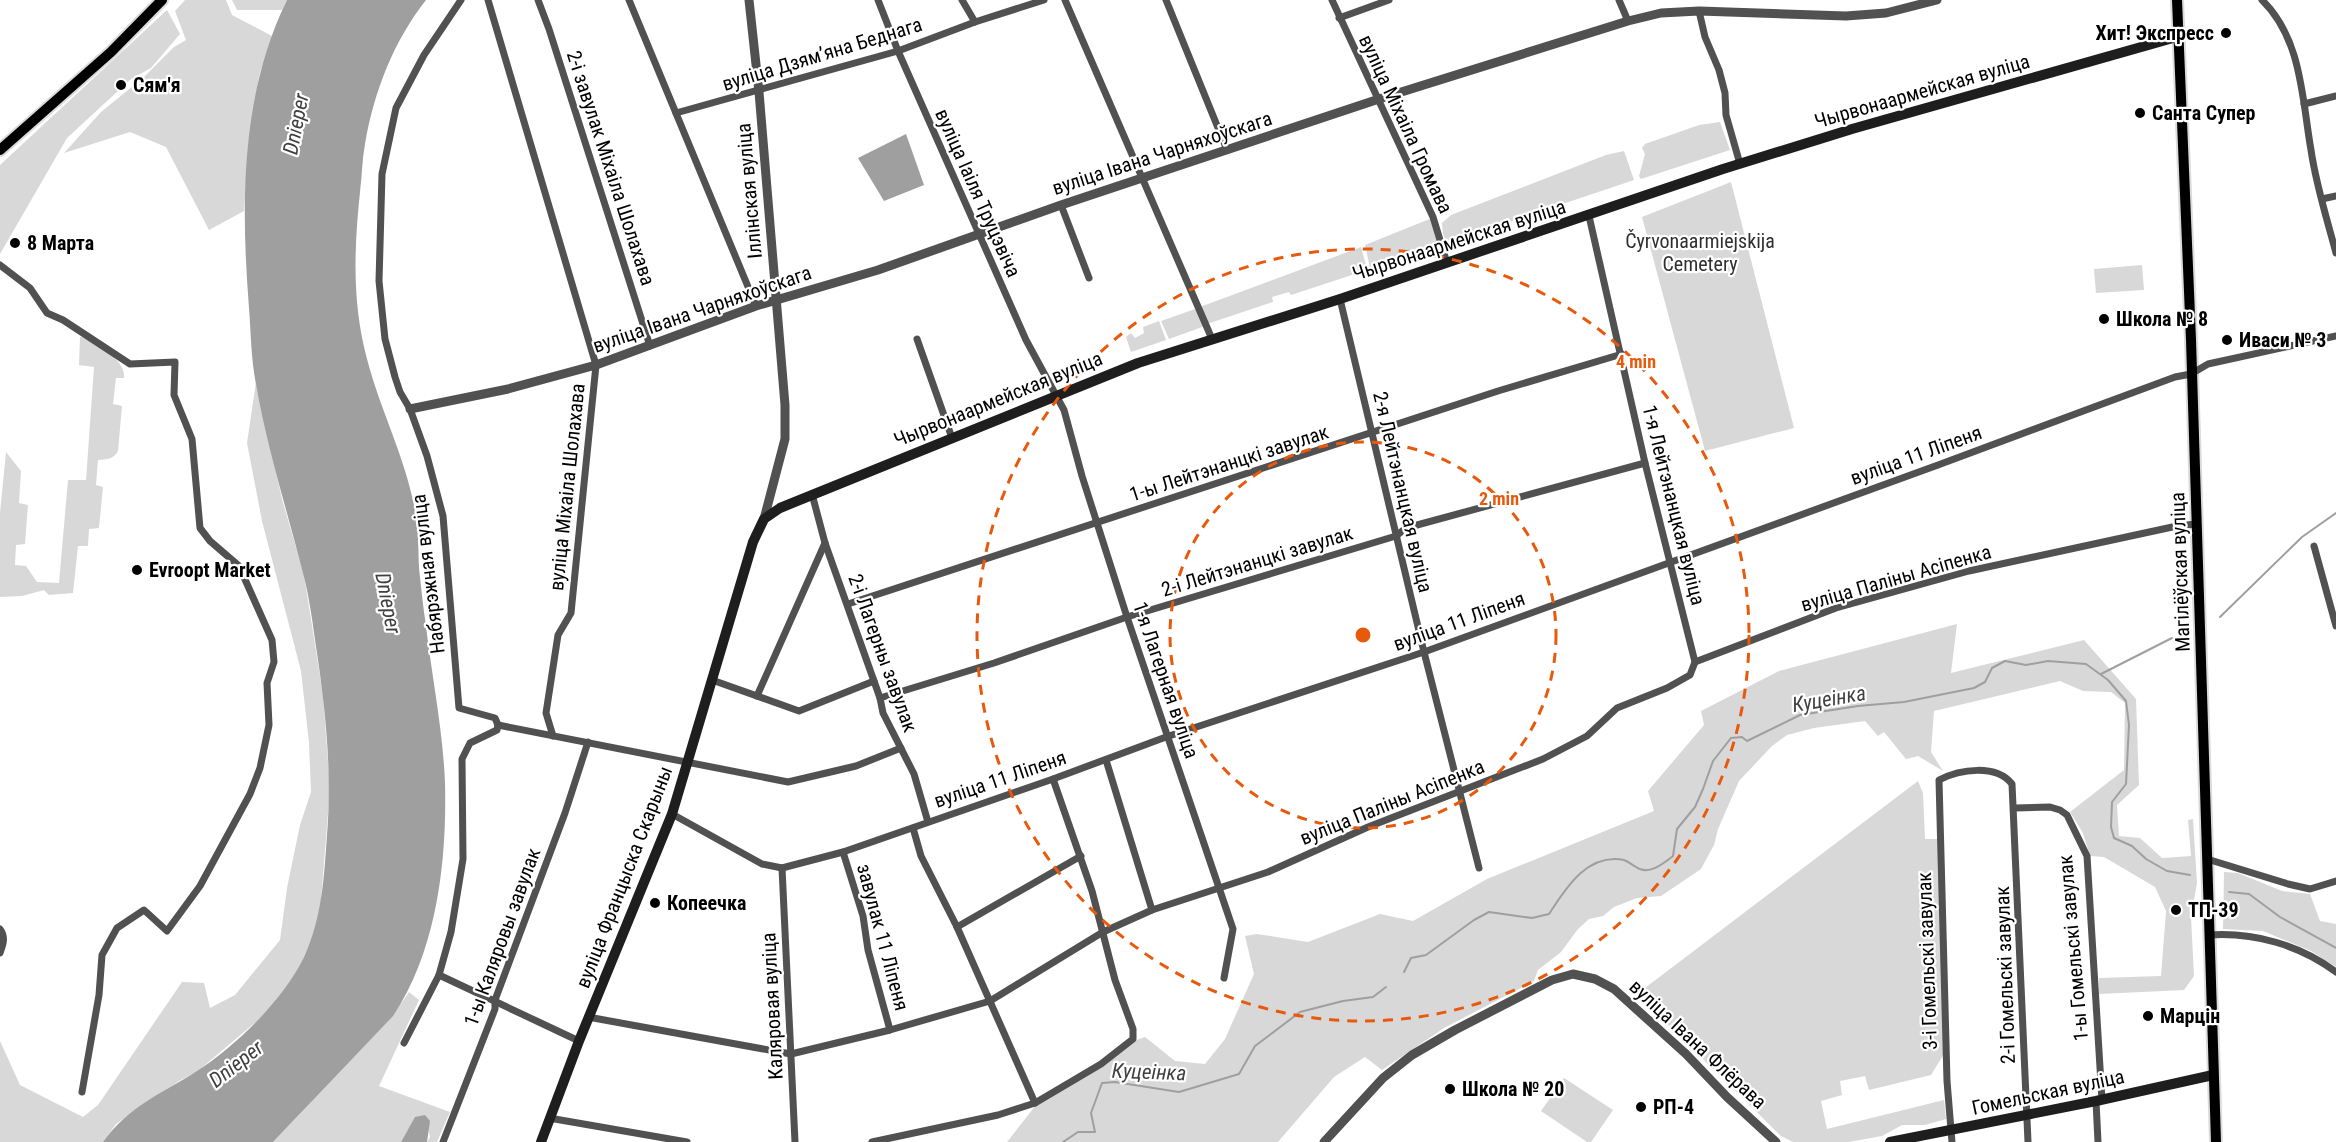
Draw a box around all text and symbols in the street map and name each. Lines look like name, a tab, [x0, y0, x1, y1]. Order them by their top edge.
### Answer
street label: вуліца Дзямʼяна Беднага	[719, 12, 925, 96]
place label: Хит! Экспресс	[2096, 21, 2214, 45]
marker: Хит! Экспресс	[2219, 26, 2233, 40]
street label: вуліца Міхаіла Громава	[1354, 31, 1458, 217]
street label: 2-і завулак Міхаіла Шолахава	[562, 48, 660, 288]
street label: Чырвонаармейская вуліца	[1812, 49, 2032, 133]
place label: Сям'я	[133, 73, 181, 97]
marker: Сям'я	[114, 78, 128, 92]
water label: Dnieper	[278, 91, 314, 156]
place label: Санта Супер	[2152, 101, 2256, 125]
street label: вуліца Іаіля Труцэвіча	[930, 105, 1026, 281]
street label: вуліца Івана Чарняхоўскага	[1049, 106, 1275, 200]
marker: Санта Супер	[2133, 106, 2147, 120]
street label: Іллінская вуліца	[731, 122, 767, 260]
street label: Чырвонаармейская вуліца	[1349, 194, 1569, 286]
park label: Čyrvonaarmiejskija Cemetery	[1625, 229, 1775, 276]
place label: 8 Марта	[27, 231, 94, 255]
marker: 8 Марта	[8, 236, 22, 250]
street label: вуліца Івана Чарняхоўскага	[589, 260, 815, 358]
place label: Школа № 8	[2116, 307, 2208, 331]
marker: Школа № 8	[2097, 312, 2111, 326]
place label: Иваси № 3	[2239, 328, 2326, 352]
marker: Иваси № 3	[2220, 333, 2234, 347]
street label: Чырвонаармейская вуліца	[890, 346, 1106, 452]
text: 4 min	[1616, 351, 1656, 372]
street label: вуліца Міхаіла Шолахава	[544, 382, 590, 592]
street label: 2-я Лейтэнанцкая вуліца	[1368, 389, 1438, 595]
street label: 1-я Лейтэнанцкая вуліца	[1637, 402, 1711, 608]
street label: 1-ы Лейтэнанцкі завулак	[1126, 419, 1332, 507]
street label: вуліца 11 Ліпеня	[1847, 420, 1985, 490]
text: 2 min	[1479, 488, 1519, 509]
street label: Магілёўская вуліца	[2165, 492, 2195, 652]
street label: Набярэжная вуліца	[406, 493, 450, 655]
street label: 2-і Лейтэнанцкі завулак	[1158, 520, 1356, 602]
street label: вуліца Паліны Асіпенка	[1798, 539, 1994, 617]
place label: Evroopt Market	[149, 558, 271, 582]
marker: Evroopt Market	[130, 563, 144, 577]
water label: Dnieper	[370, 571, 406, 636]
street label: 2-і Лагерны завулак	[843, 571, 923, 736]
street label: вуліца 11 Ліпеня	[1390, 586, 1528, 656]
street label: 1-я Лагерная вуліца	[1128, 598, 1204, 762]
centre of rings	[1353, 625, 1373, 645]
water label: Куцеінка	[1790, 681, 1868, 717]
street label: вуліца 11 Ліпеня	[931, 745, 1069, 813]
street label: вуліца Паліны Асіпенка	[1296, 754, 1488, 850]
street label: вуліца Францыска Скарыны	[571, 763, 677, 991]
street label: 1-ы Каляровы завулак	[459, 844, 545, 1029]
street label: 1-ы Гомельскі завулак	[2053, 853, 2093, 1042]
street label: завулак 11 Ліпеня	[852, 861, 914, 1013]
street label: 3-і Гомельскі завулак	[1912, 871, 1942, 1050]
street label: 2-і Гомельскі завулак	[1990, 885, 2020, 1064]
place label: Копеечка	[667, 891, 746, 915]
marker: Копеечка	[648, 896, 662, 910]
place label: ТП-39	[2188, 898, 2239, 922]
marker: ТП-39	[2169, 903, 2183, 917]
street label: Каляровая вуліца	[756, 932, 788, 1080]
street label: вуліца Івана Флёрава	[1625, 974, 1771, 1114]
place label: Марцін	[2160, 1004, 2220, 1028]
marker: Марцін	[2141, 1009, 2155, 1023]
water label: Dnieper	[204, 1035, 268, 1092]
water label: Куцеінка	[1111, 1059, 1187, 1085]
street label: Гомельская вуліца	[1969, 1064, 2127, 1120]
place label: Школа № 20	[1462, 1077, 1564, 1101]
marker: Школа № 20	[1443, 1082, 1457, 1096]
place label: РП-4	[1653, 1095, 1694, 1119]
marker: РП-4	[1634, 1100, 1648, 1114]

